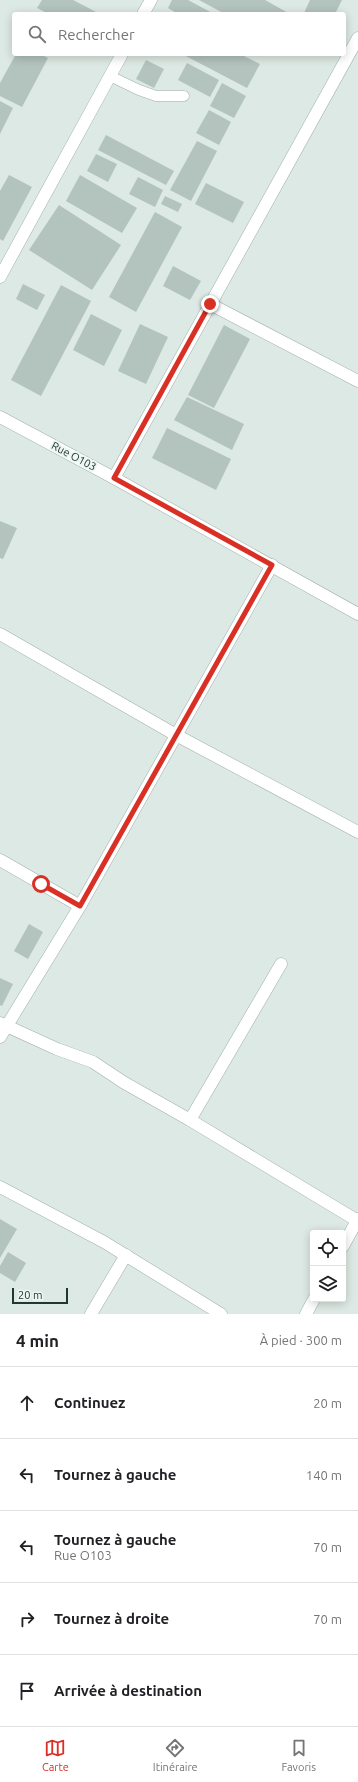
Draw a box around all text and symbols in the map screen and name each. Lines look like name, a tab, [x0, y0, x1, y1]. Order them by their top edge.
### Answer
search box	[12, 12, 346, 56]
icon: search	[26, 23, 48, 45]
text: Rechercher	[58, 26, 135, 43]
route end	[201, 295, 219, 313]
street label: Rue O103	[50, 439, 98, 473]
route start	[32, 875, 50, 893]
map controls	[310, 1230, 346, 1302]
button: locate	[310, 1230, 346, 1266]
button: layers	[310, 1266, 346, 1302]
scale bar	[12, 1286, 68, 1305]
text: 20 m	[18, 1289, 42, 1301]
text: 4 min	[16, 1331, 59, 1350]
text: À pied · 300 m	[260, 1333, 342, 1347]
icon: ahead	[16, 1392, 38, 1414]
text: Continuez	[54, 1394, 125, 1411]
text: 20 m	[313, 1396, 342, 1410]
icon: left	[16, 1464, 38, 1486]
text: Tournez à gauche	[54, 1466, 177, 1483]
text: 140 m	[306, 1468, 342, 1482]
text: Tournez à gauche	[54, 1531, 177, 1548]
icon: left	[16, 1536, 38, 1558]
text: 70 m	[313, 1540, 342, 1554]
text: Rue O103	[54, 1548, 112, 1562]
icon: right	[16, 1608, 38, 1630]
text: Tournez à droite	[54, 1610, 169, 1627]
text: 70 m	[313, 1612, 342, 1626]
icon: arrive	[16, 1680, 38, 1702]
text: Arrivée à destination	[54, 1682, 202, 1699]
tab: Carte	[42, 1737, 69, 1773]
tab: Itinéraire	[153, 1737, 198, 1773]
tab: Favoris	[282, 1737, 316, 1773]

